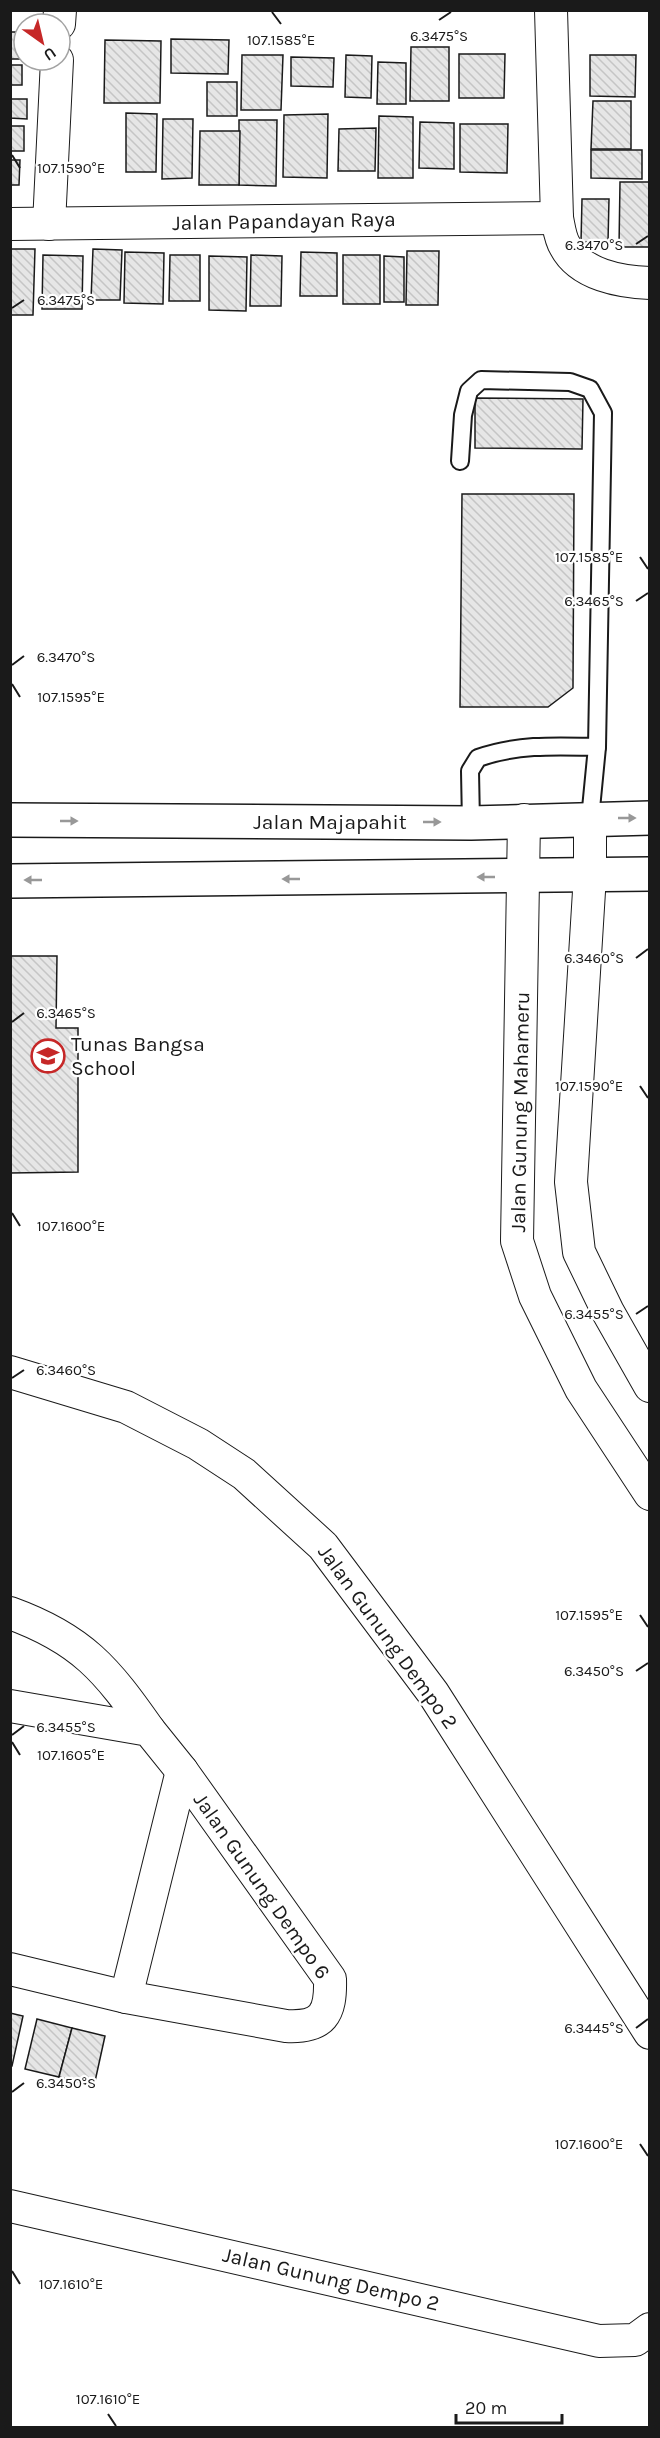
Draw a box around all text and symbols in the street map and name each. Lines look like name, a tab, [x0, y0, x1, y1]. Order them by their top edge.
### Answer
north arrow	[12, 12, 72, 72]
text: 6.3475°S	[410, 27, 468, 45]
text: 107.1585°E	[247, 31, 315, 49]
text: U	[40, 43, 60, 65]
text: 107.1590°E	[37, 159, 105, 177]
street label: Jalan Papandayan Raya	[172, 207, 396, 235]
text: 6.3470°S	[565, 236, 623, 254]
text: 6.3475°S	[37, 291, 95, 309]
text: 107.1585°E	[555, 548, 623, 566]
text: 6.3465°S	[564, 592, 624, 610]
text: 6.3470°S	[37, 648, 95, 666]
text: 107.1595°E	[37, 688, 105, 706]
street label: Jalan Majapahit	[253, 810, 407, 834]
one-way arrow	[617, 813, 636, 823]
one-way arrow	[59, 816, 78, 826]
one-way arrow	[422, 818, 441, 827]
one-way arrow	[477, 872, 496, 882]
one-way arrow	[282, 874, 301, 883]
one-way arrow	[24, 876, 43, 885]
text: 6.3460°S	[564, 949, 624, 967]
street label: Jalan Gunung Mahameru	[506, 992, 534, 1232]
text: 6.3465°S	[36, 1004, 96, 1022]
place label: Tunas Bangsa School	[71, 1032, 205, 1080]
school or university icon: Tunas Bangsa School	[30, 1038, 66, 1074]
text: 107.1590°E	[555, 1077, 623, 1095]
text: 107.1600°E	[37, 1217, 105, 1235]
text: 6.3455°S	[564, 1305, 624, 1323]
text: 6.3460°S	[36, 1361, 96, 1379]
street label: Jalan Gunung Dempo 2	[313, 1540, 463, 1734]
text: 107.1595°E	[555, 1606, 623, 1624]
text: 6.3450°S	[564, 1662, 624, 1680]
text: 6.3455°S	[36, 1718, 96, 1736]
text: 107.1605°E	[37, 1746, 105, 1764]
street label: Jalan Gunung Dempo 6	[189, 1788, 335, 1984]
text: 6.3445°S	[564, 2019, 624, 2037]
text: 6.3450°S	[36, 2074, 96, 2092]
text: 107.1600°E	[555, 2135, 623, 2153]
street label: Jalan Gunung Dempo 2	[220, 2242, 442, 2316]
text: 107.1610°E	[39, 2275, 103, 2293]
scale bar	[456, 2387, 562, 2425]
text: 107.1610°E	[76, 2390, 140, 2408]
text: 20 m	[465, 2397, 507, 2419]

